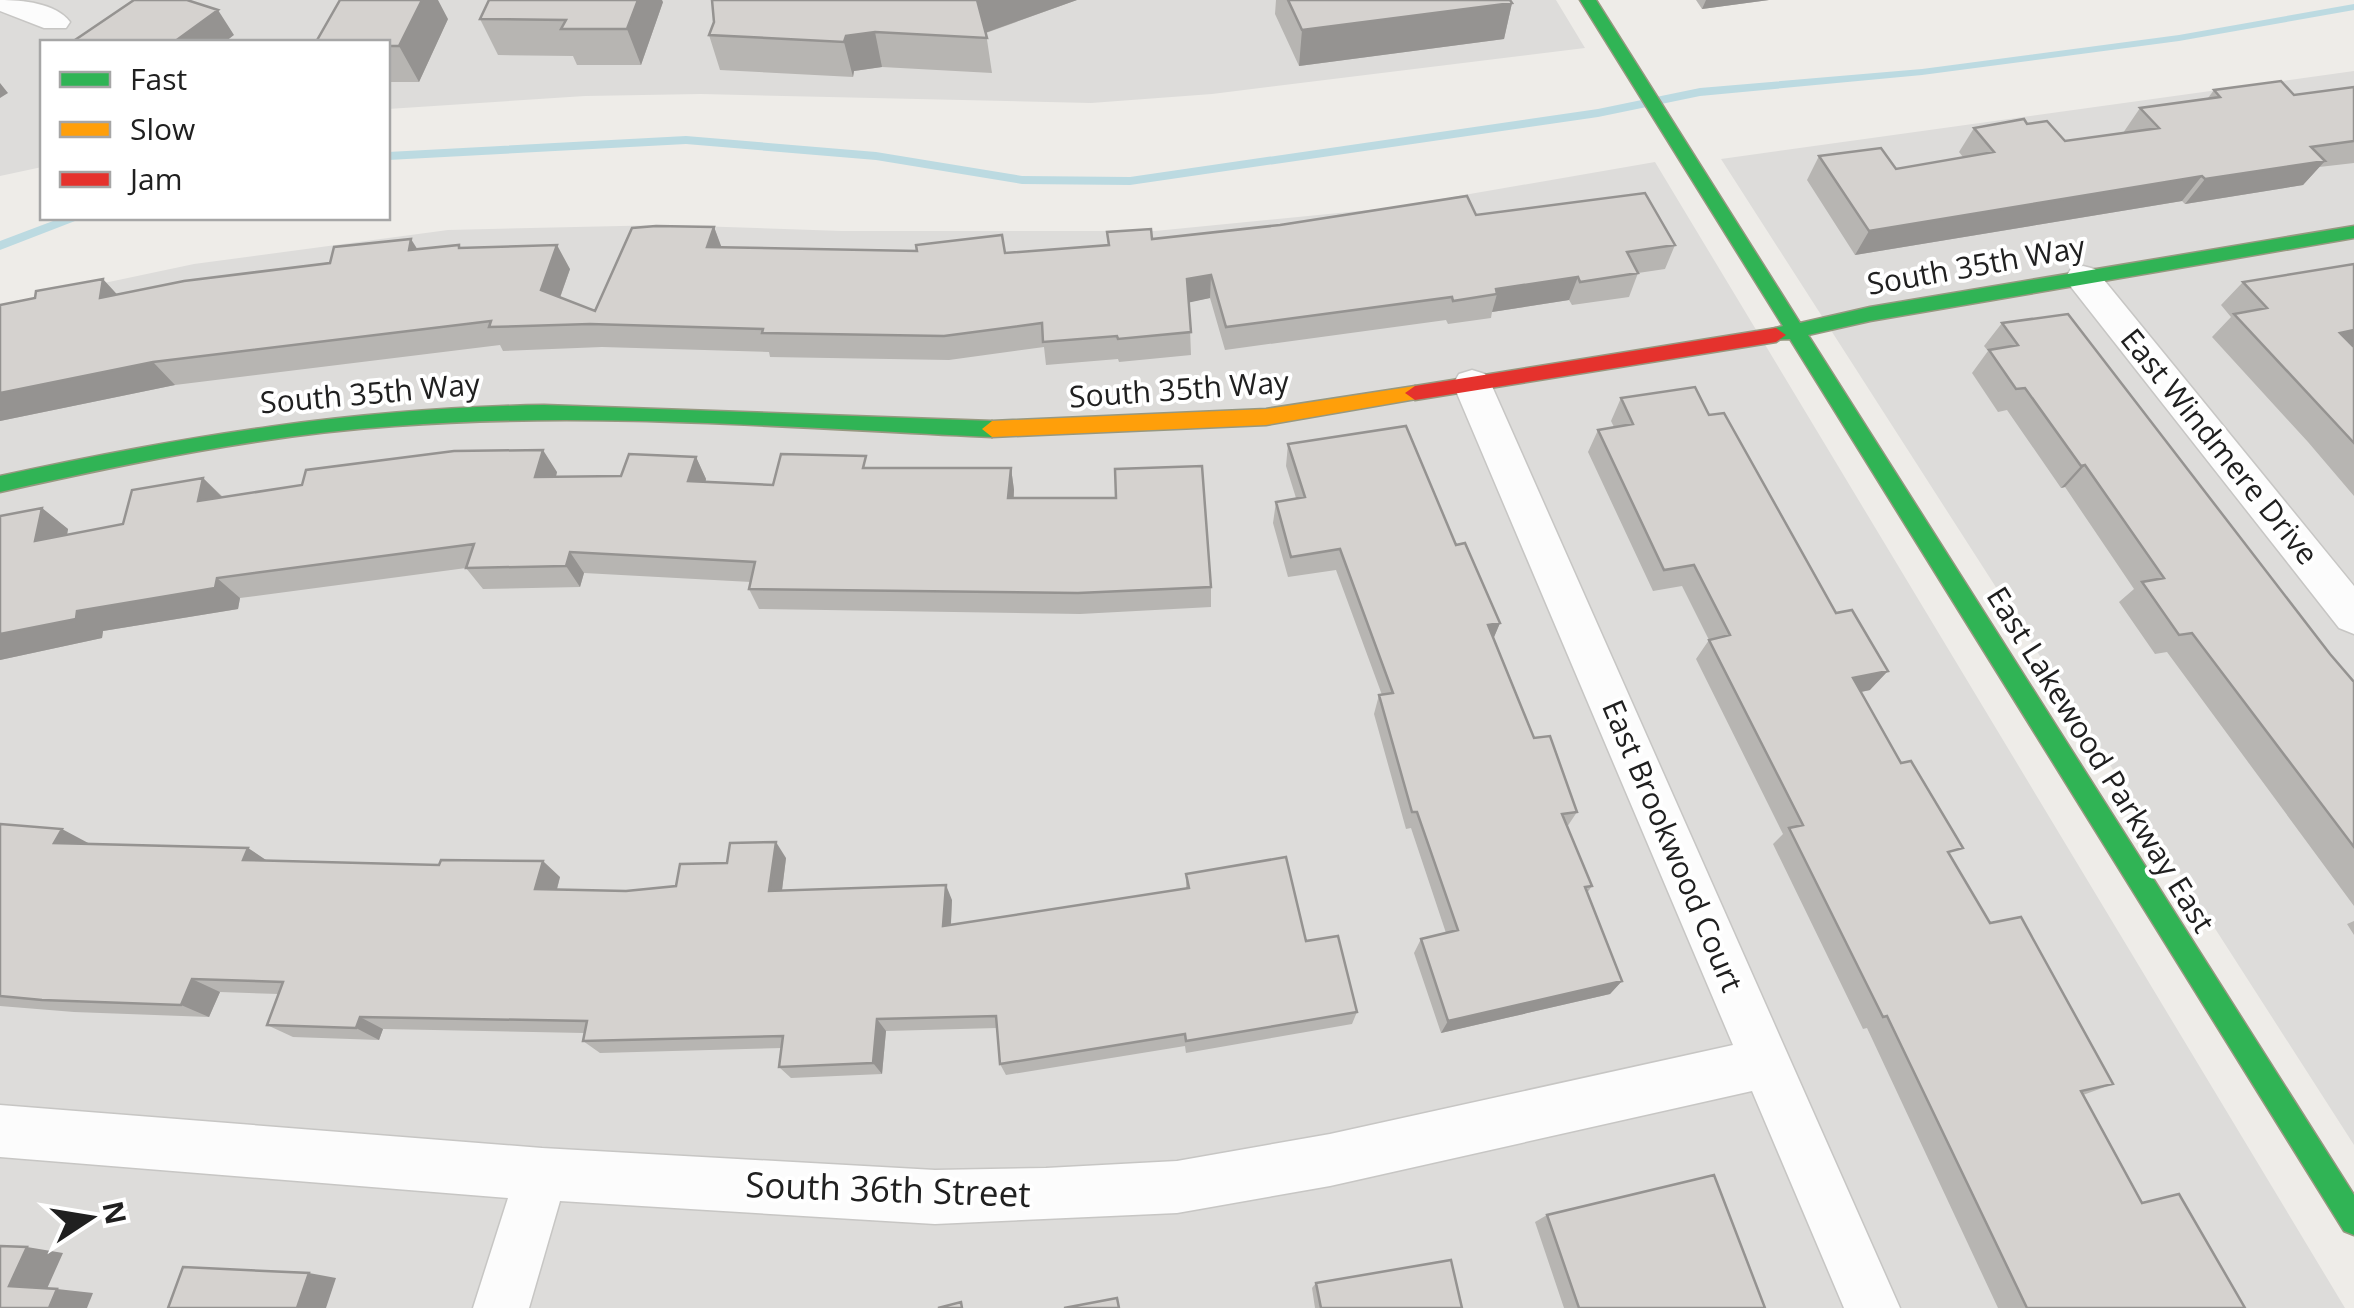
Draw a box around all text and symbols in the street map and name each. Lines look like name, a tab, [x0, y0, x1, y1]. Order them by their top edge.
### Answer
legend	[40, 40, 390, 220]
text: Fast	[130, 58, 187, 99]
text: Slow	[130, 108, 195, 149]
text: Jam	[127, 158, 183, 199]
street label: South 35th Way	[1864, 225, 2089, 304]
street label: East Windmere Drive	[2112, 319, 2328, 573]
street label: South 35th Way	[1068, 360, 1291, 417]
street label: South 35th Way	[258, 362, 482, 423]
street label: East Lakewood Parkway East	[1978, 579, 2225, 940]
street label: East Brookwood Court	[1593, 693, 1753, 998]
street label: South 36th Street	[745, 1160, 1032, 1217]
north arrow	[40, 1168, 140, 1268]
text: N	[94, 1198, 136, 1228]

